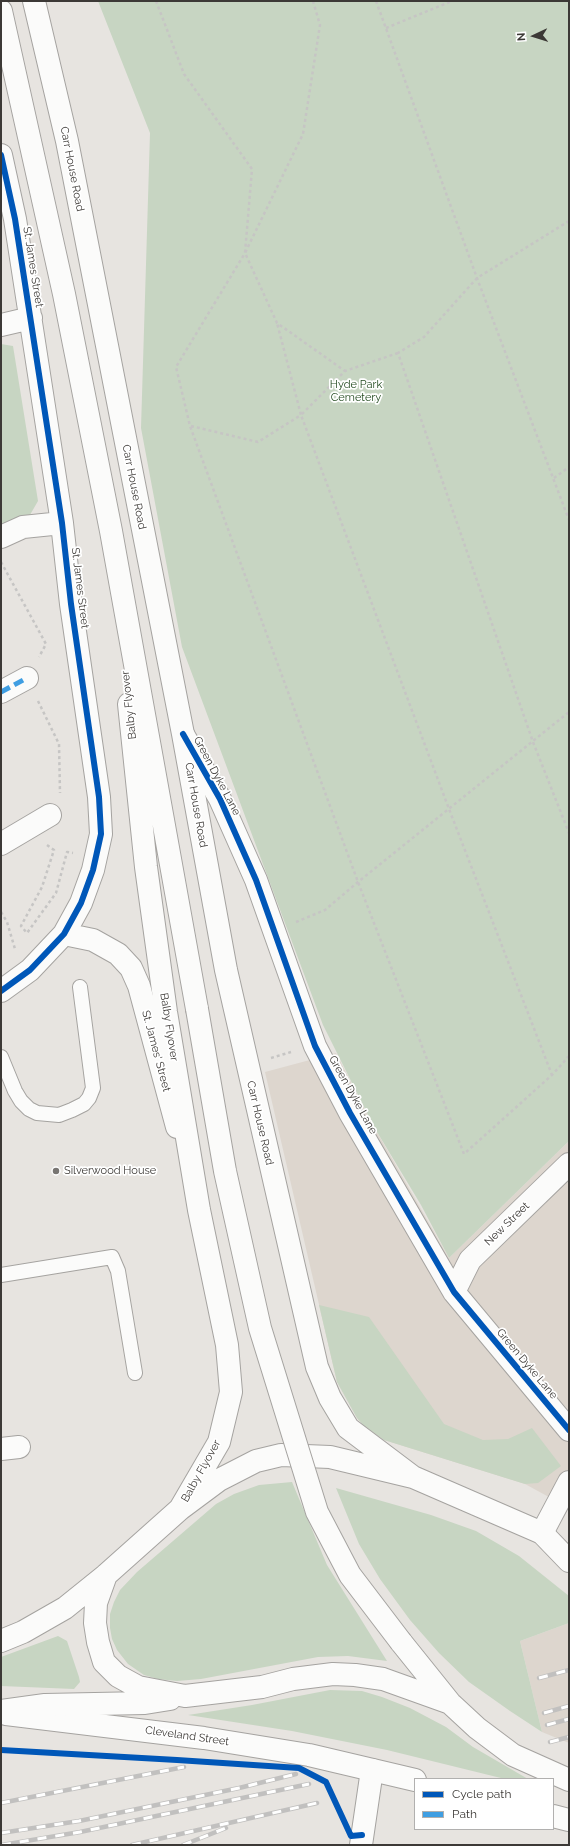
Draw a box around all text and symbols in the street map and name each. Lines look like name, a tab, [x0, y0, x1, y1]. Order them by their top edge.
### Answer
north arrow	[514, 16, 554, 56]
text: N	[515, 32, 528, 42]
street label: Carr House Road	[57, 125, 87, 213]
street label: St. James Street	[20, 226, 46, 308]
park label: Hyde Park Cemetery	[330, 378, 382, 404]
street label: Carr House Road	[119, 443, 149, 531]
street label: St. James Street	[68, 547, 92, 629]
street label: Balby Flyover	[119, 670, 139, 740]
street label: Green Dyke Lane	[191, 734, 243, 818]
street label: Carr House Road	[182, 761, 210, 849]
street label: Balby Flyover	[157, 992, 181, 1062]
street label: St. James' Street	[139, 1009, 173, 1093]
street label: Green Dyke Lane	[326, 1053, 380, 1137]
street label: Carr House Road	[244, 1080, 276, 1166]
place label: Silverwood House	[64, 1164, 156, 1178]
marker: Silverwood House	[51, 1166, 61, 1176]
street label: New Street	[482, 1199, 532, 1249]
street label: Green Dyke Lane	[494, 1326, 560, 1402]
street label: Balby Flyover	[178, 1438, 224, 1504]
street label: Cleveland Street	[144, 1724, 230, 1748]
legend	[414, 1778, 554, 1830]
text: Cycle path	[452, 1787, 511, 1801]
text: Path	[452, 1807, 477, 1821]

